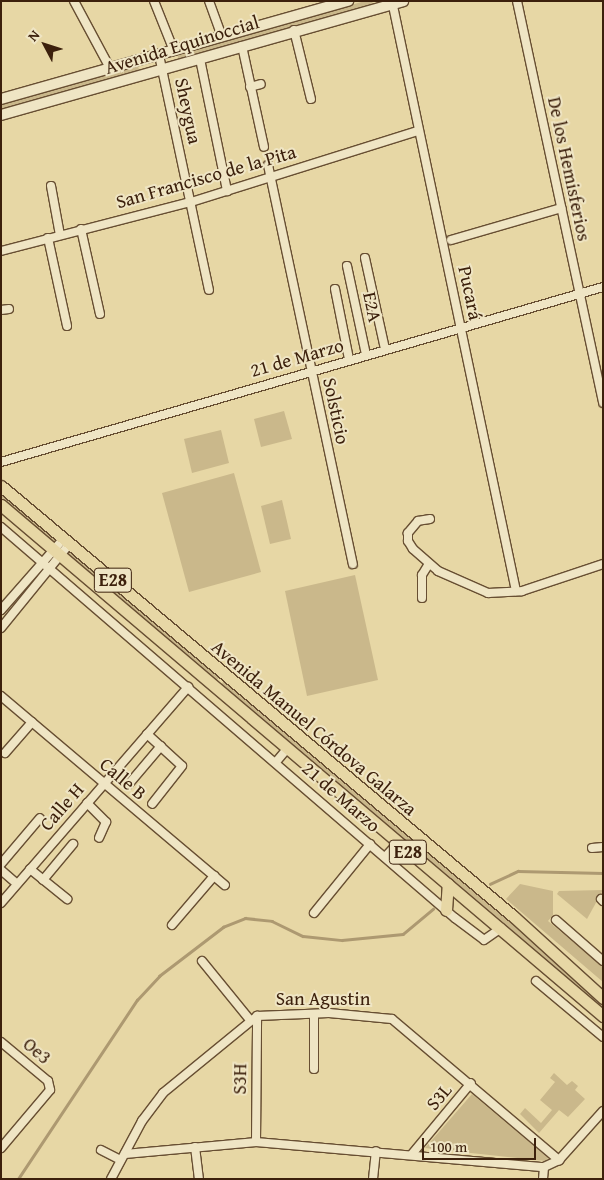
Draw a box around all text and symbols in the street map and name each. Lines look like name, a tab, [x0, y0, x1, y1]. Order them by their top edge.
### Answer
street label: Avenida Equinoccial	[102, 11, 262, 79]
north arrow	[20, 20, 70, 70]
text: N	[23, 25, 44, 45]
street label: Sheygua	[170, 76, 206, 146]
street label: De los Hemisferios	[543, 95, 595, 243]
street label: San Francisco de la Pita	[113, 140, 299, 214]
street label: Pucará	[453, 264, 487, 322]
street label: E2A	[358, 290, 386, 324]
street label: 21 de Marzo	[248, 334, 346, 382]
street label: Solsticio	[318, 376, 354, 446]
road number: E28	[93, 564, 133, 596]
street label: Avenida Manuel Córdova Galarza	[207, 635, 421, 821]
street label: Calle B	[95, 753, 151, 805]
street label: 21 de Marzo	[297, 757, 385, 837]
street label: Calle H	[35, 779, 89, 835]
road number: E28	[388, 836, 428, 868]
street label: San Agustin	[276, 988, 370, 1010]
street label: Oe3	[18, 1033, 56, 1069]
street label: S3H	[228, 1063, 252, 1095]
street label: S3L	[421, 1079, 457, 1115]
scale bar	[424, 1128, 538, 1160]
text: 100 m	[430, 1136, 467, 1157]

